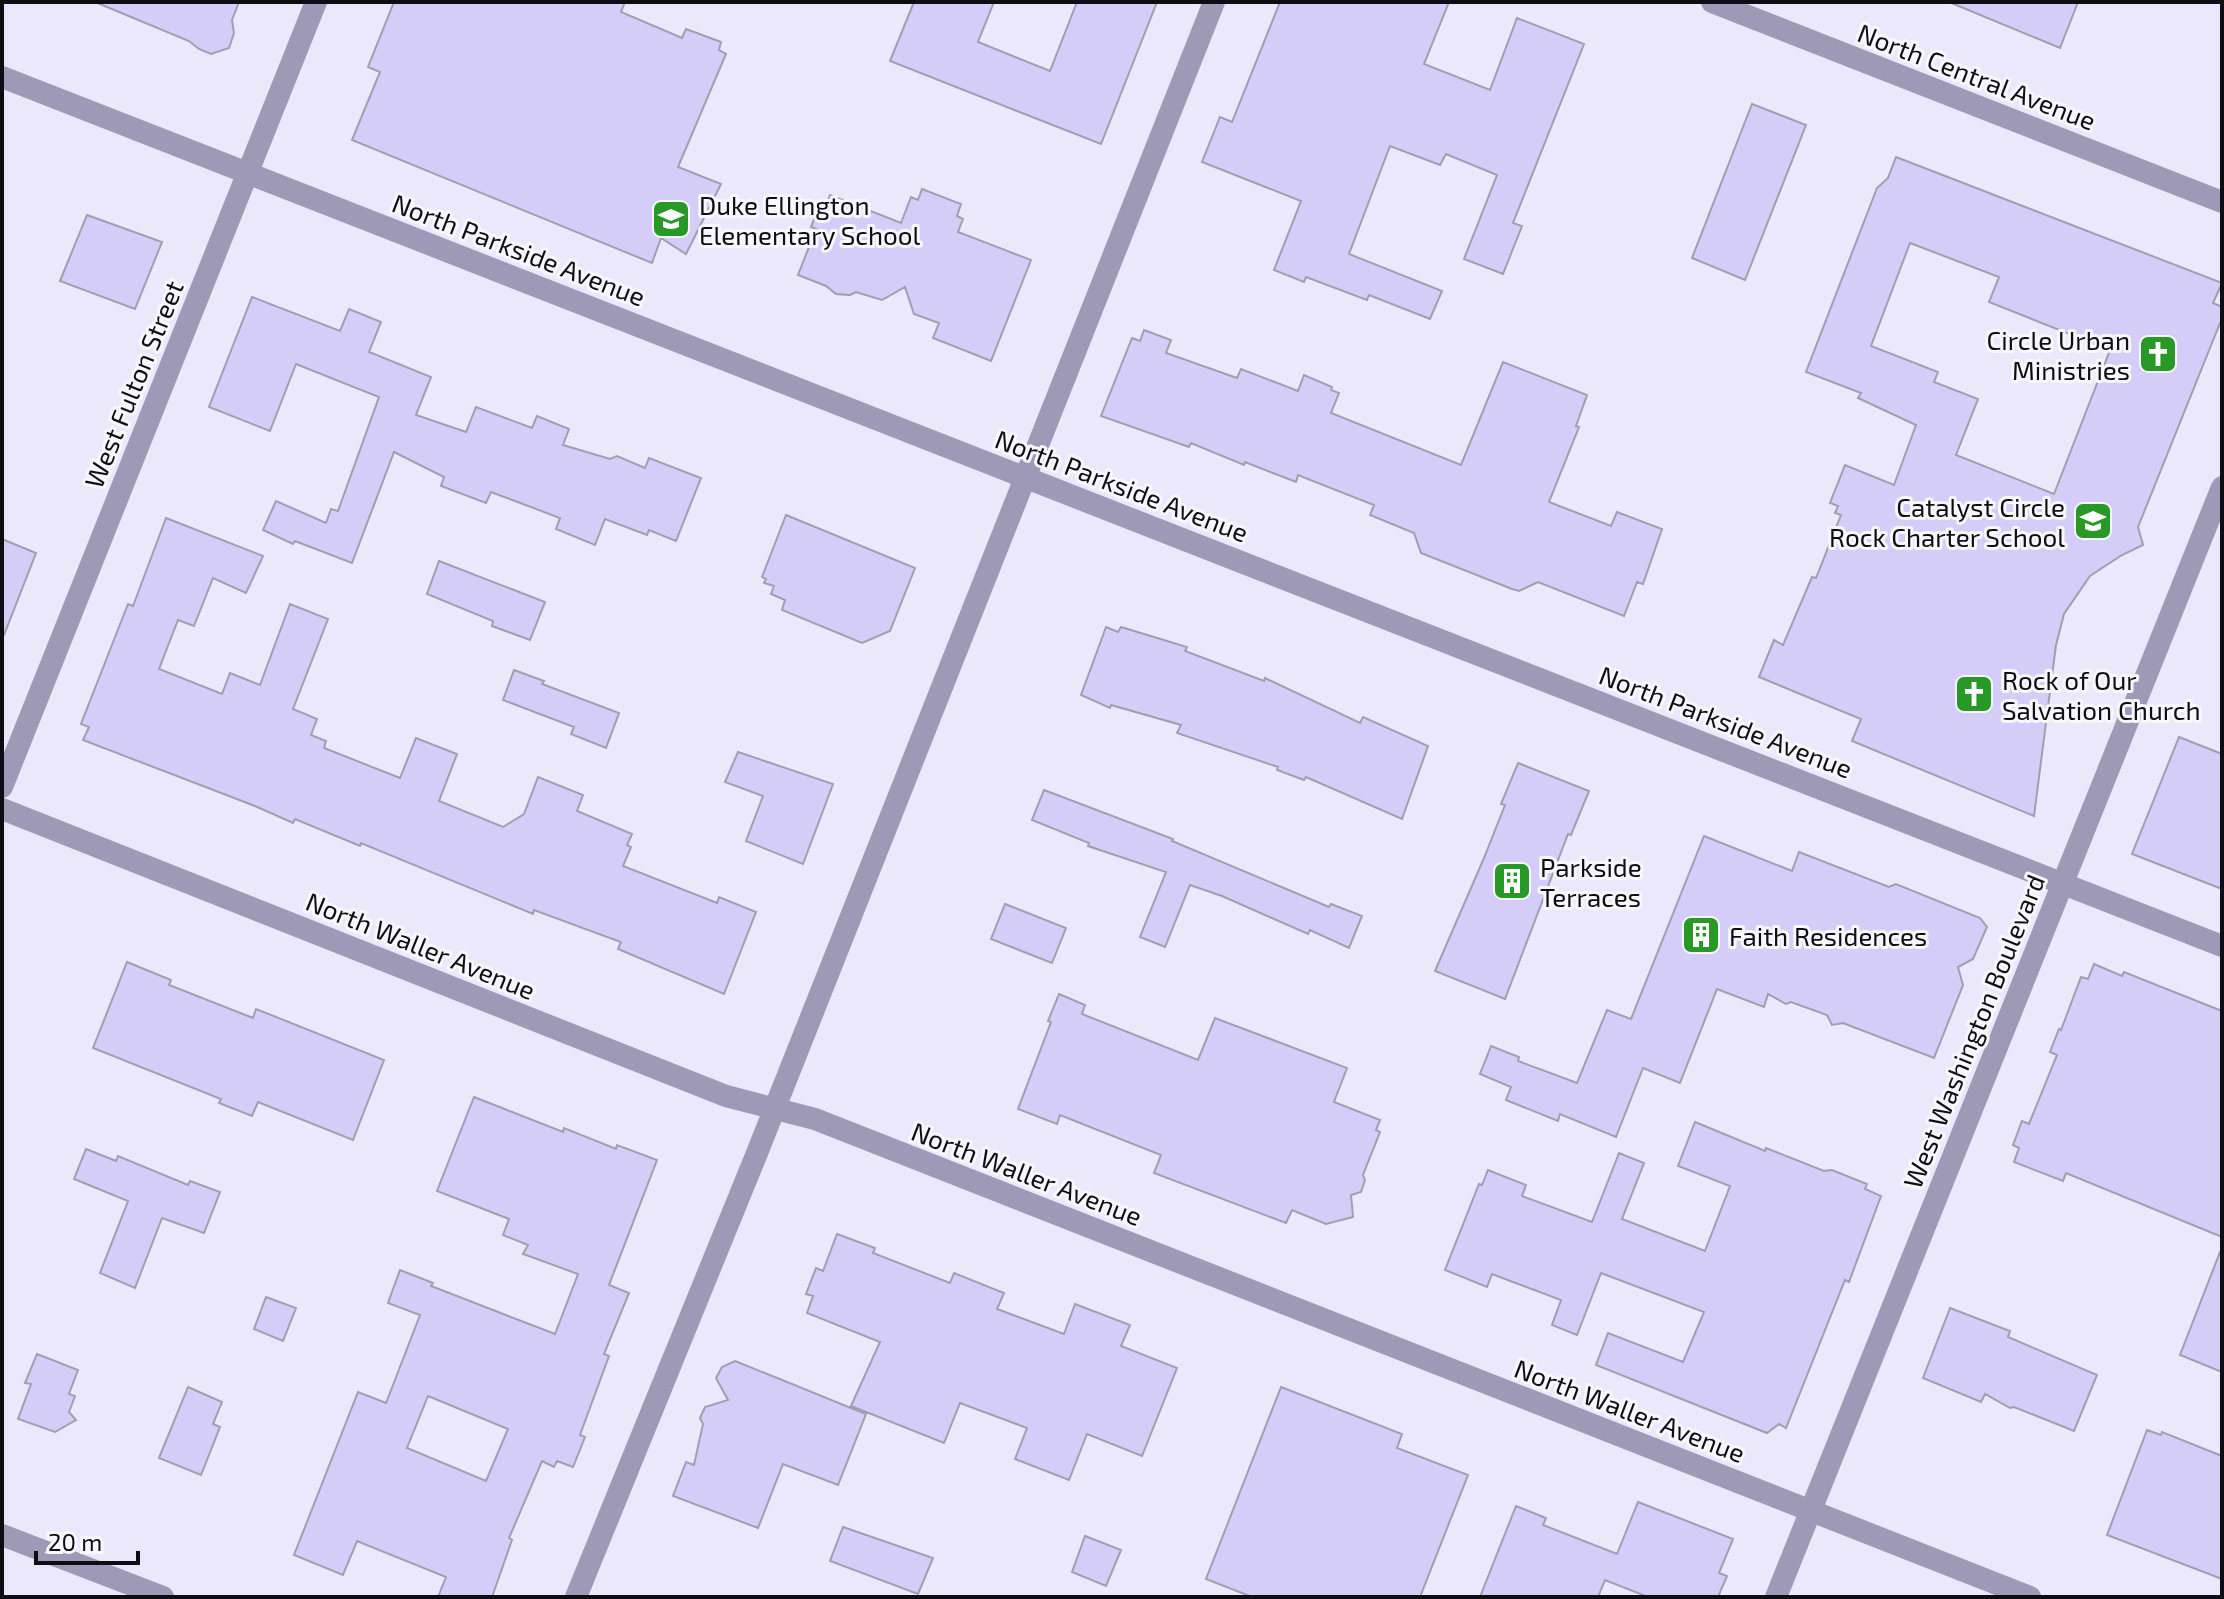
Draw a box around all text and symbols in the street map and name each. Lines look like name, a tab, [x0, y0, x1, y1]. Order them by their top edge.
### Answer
street label: North Central Avenue	[1854, 16, 2100, 136]
street label: North Parkside Avenue	[388, 186, 650, 312]
place label: Duke Ellington Elementary School	[699, 189, 921, 250]
school or university icon: Duke Ellington Elementary School	[650, 198, 692, 240]
street label: West Fulton Street	[77, 276, 189, 492]
place label: Circle Urban Ministries	[1987, 324, 2130, 385]
church icon: Circle Urban Ministries	[2137, 333, 2179, 375]
street label: North Parkside Avenue	[991, 422, 1253, 548]
place label: Catalyst Circle Rock Charter School	[1829, 491, 2065, 552]
school or university icon: Catalyst Circle Rock Charter School	[2072, 500, 2114, 542]
street label: North Parkside Avenue	[1595, 658, 1857, 784]
place label: Rock of Our Salvation Church	[2002, 664, 2201, 725]
church icon: Rock of Our Salvation Church	[1953, 673, 1995, 715]
place label: Parkside Terraces	[1540, 851, 1642, 912]
building icon: Parkside Terraces	[1491, 860, 1533, 902]
street label: West Washington Boulevard	[1896, 870, 2050, 1192]
street label: North Waller Avenue	[302, 885, 540, 1005]
building icon: Faith Residences	[1680, 914, 1722, 956]
place label: Faith Residences	[1729, 920, 1927, 951]
street label: North Waller Avenue	[907, 1115, 1147, 1231]
street label: North Waller Avenue	[1510, 1352, 1750, 1468]
scale bar	[36, 1515, 138, 1565]
text: 20 m	[48, 1527, 102, 1556]

